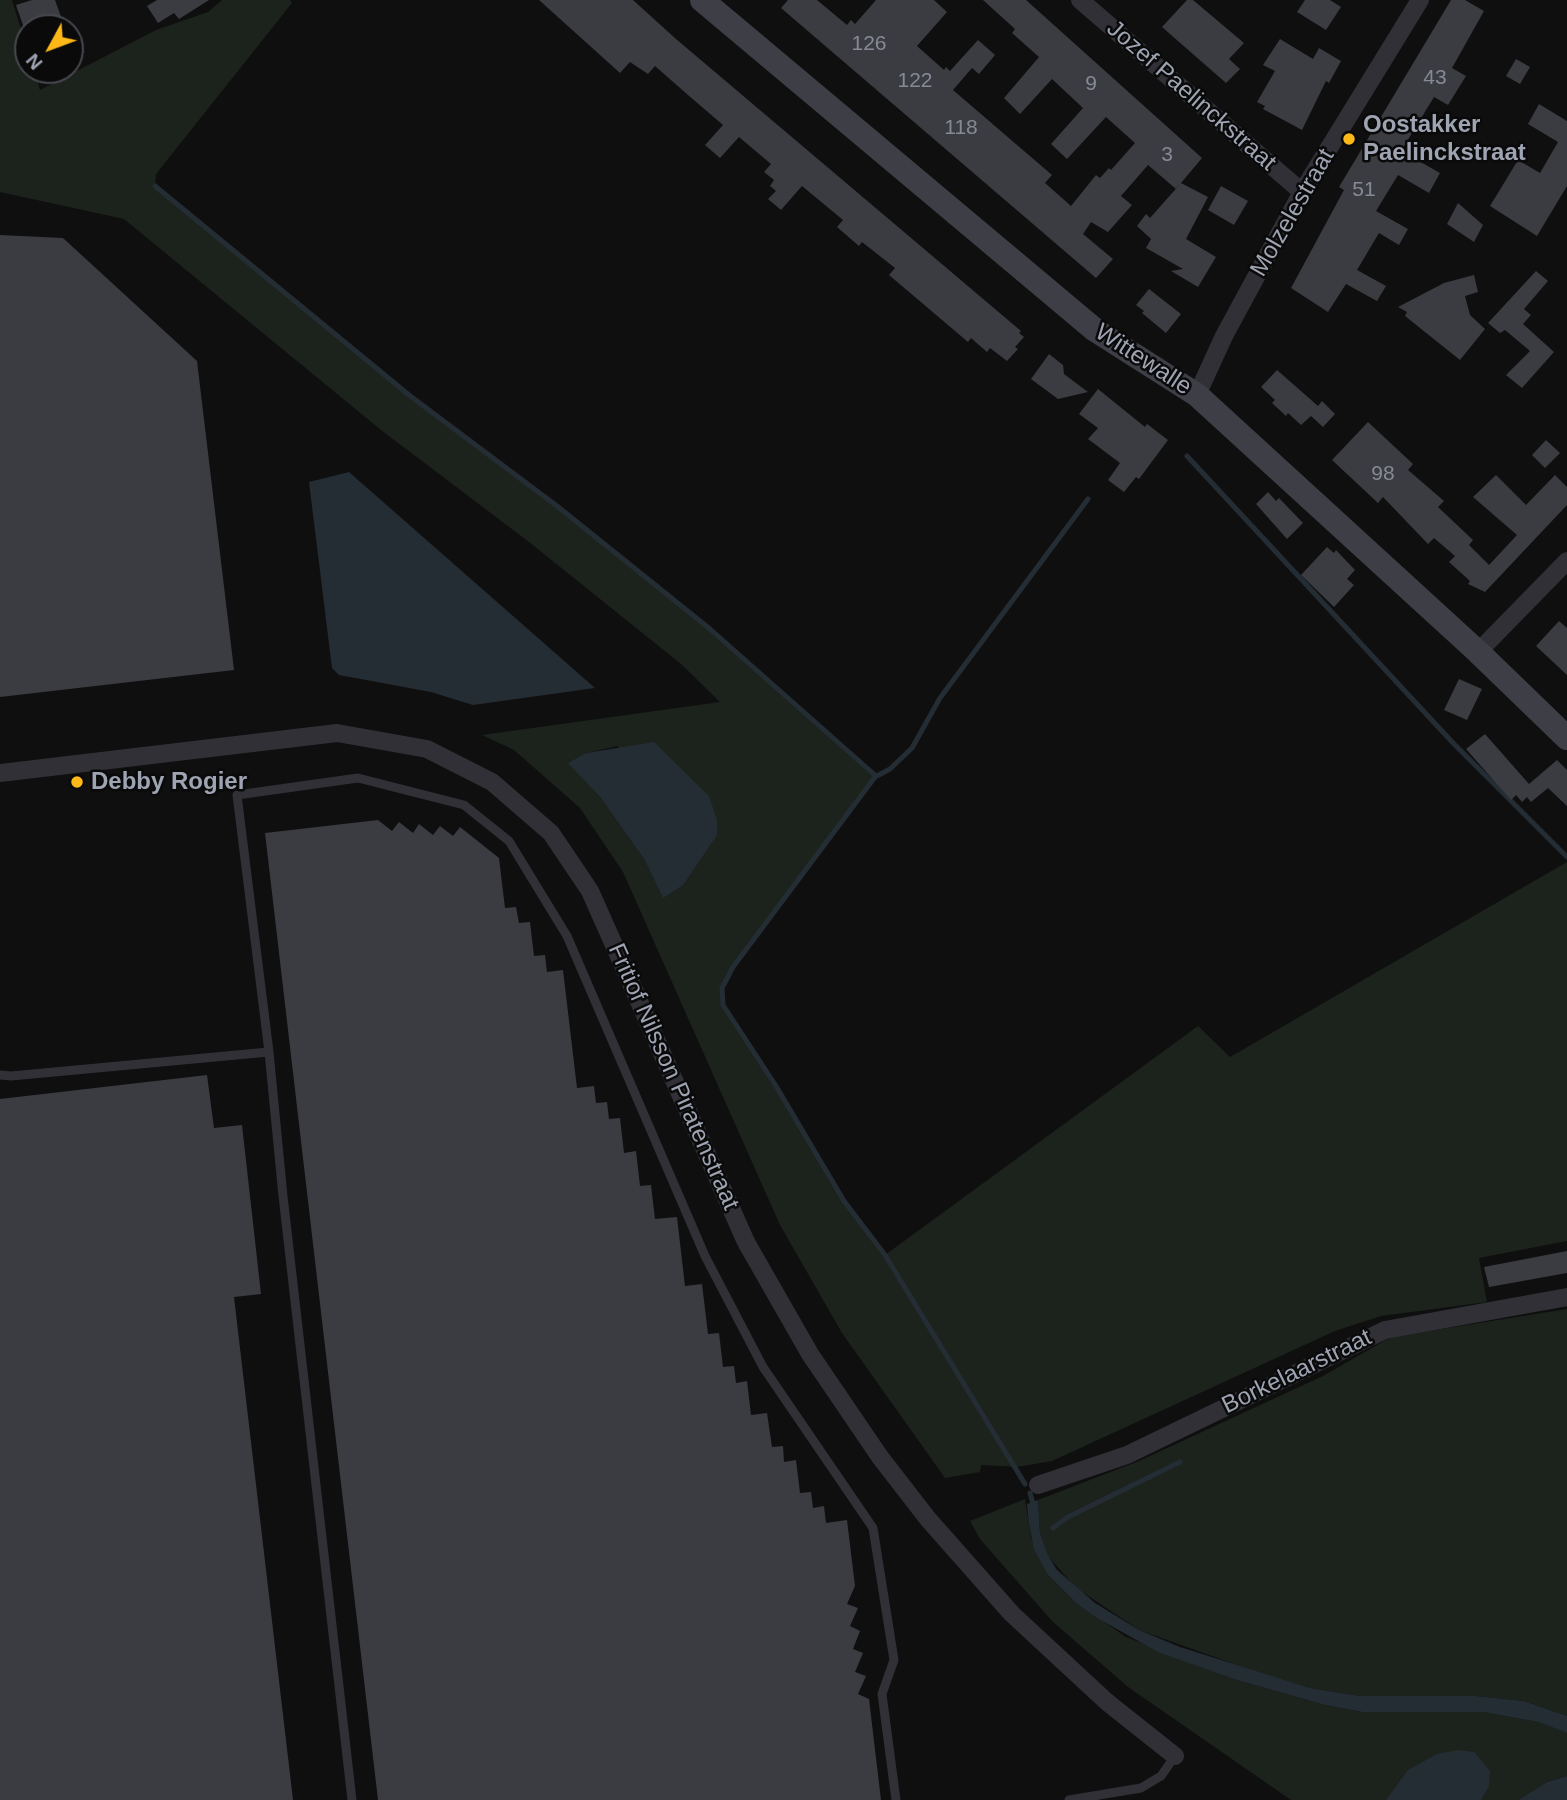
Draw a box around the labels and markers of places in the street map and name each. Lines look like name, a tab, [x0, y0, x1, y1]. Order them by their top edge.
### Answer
place label: Oostakker Paelinckstraat	[1363, 111, 1526, 167]
marker: Oostakker Paelinckstraat	[1341, 131, 1357, 147]
place label: Debby Rogier	[91, 768, 247, 796]
marker: Debby Rogier	[69, 774, 85, 790]

